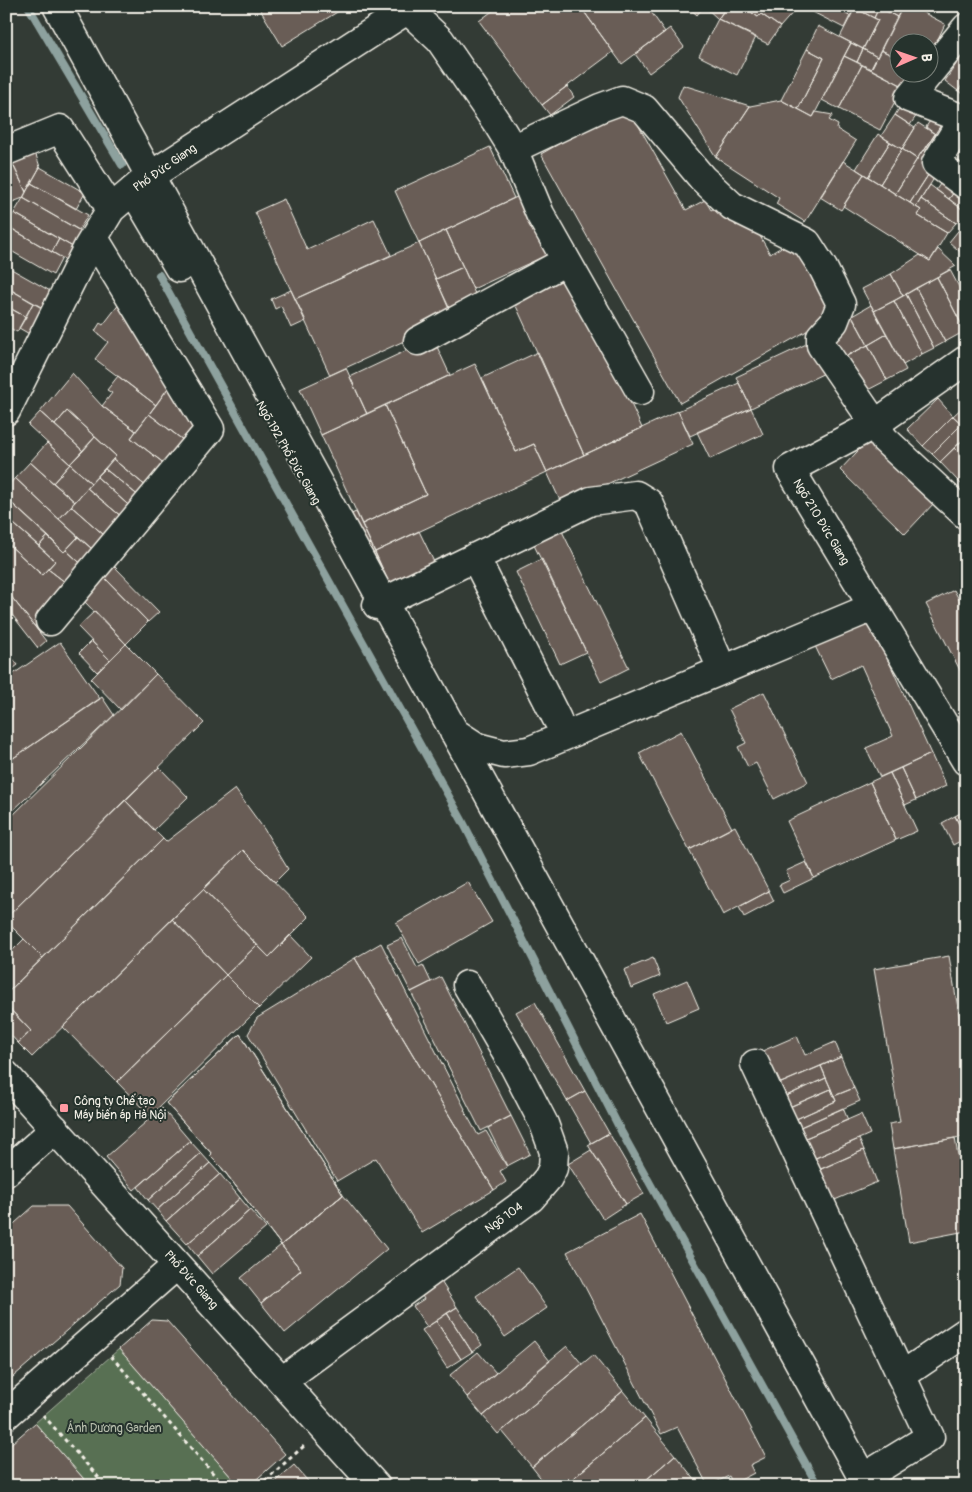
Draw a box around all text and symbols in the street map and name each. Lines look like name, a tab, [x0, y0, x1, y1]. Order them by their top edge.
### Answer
north arrow	[890, 32, 940, 82]
text: B	[918, 53, 935, 62]
street label: Phố Đức Giang	[130, 140, 199, 195]
street label: Ngõ 192 Phố Đức Giang	[252, 398, 325, 508]
street label: Ngõ 210 Đức Giang	[789, 476, 853, 568]
place label: Công ty Chế tạo Máy biến áp Hà Nội	[74, 1093, 166, 1123]
marker: Công ty Chế tạo Máy biến áp Hà Nội	[58, 1102, 70, 1114]
street label: Ngõ 104	[482, 1199, 526, 1237]
street label: Phố Đức Giang	[161, 1247, 222, 1312]
park label: Ánh Dương Garden	[67, 1420, 162, 1436]

